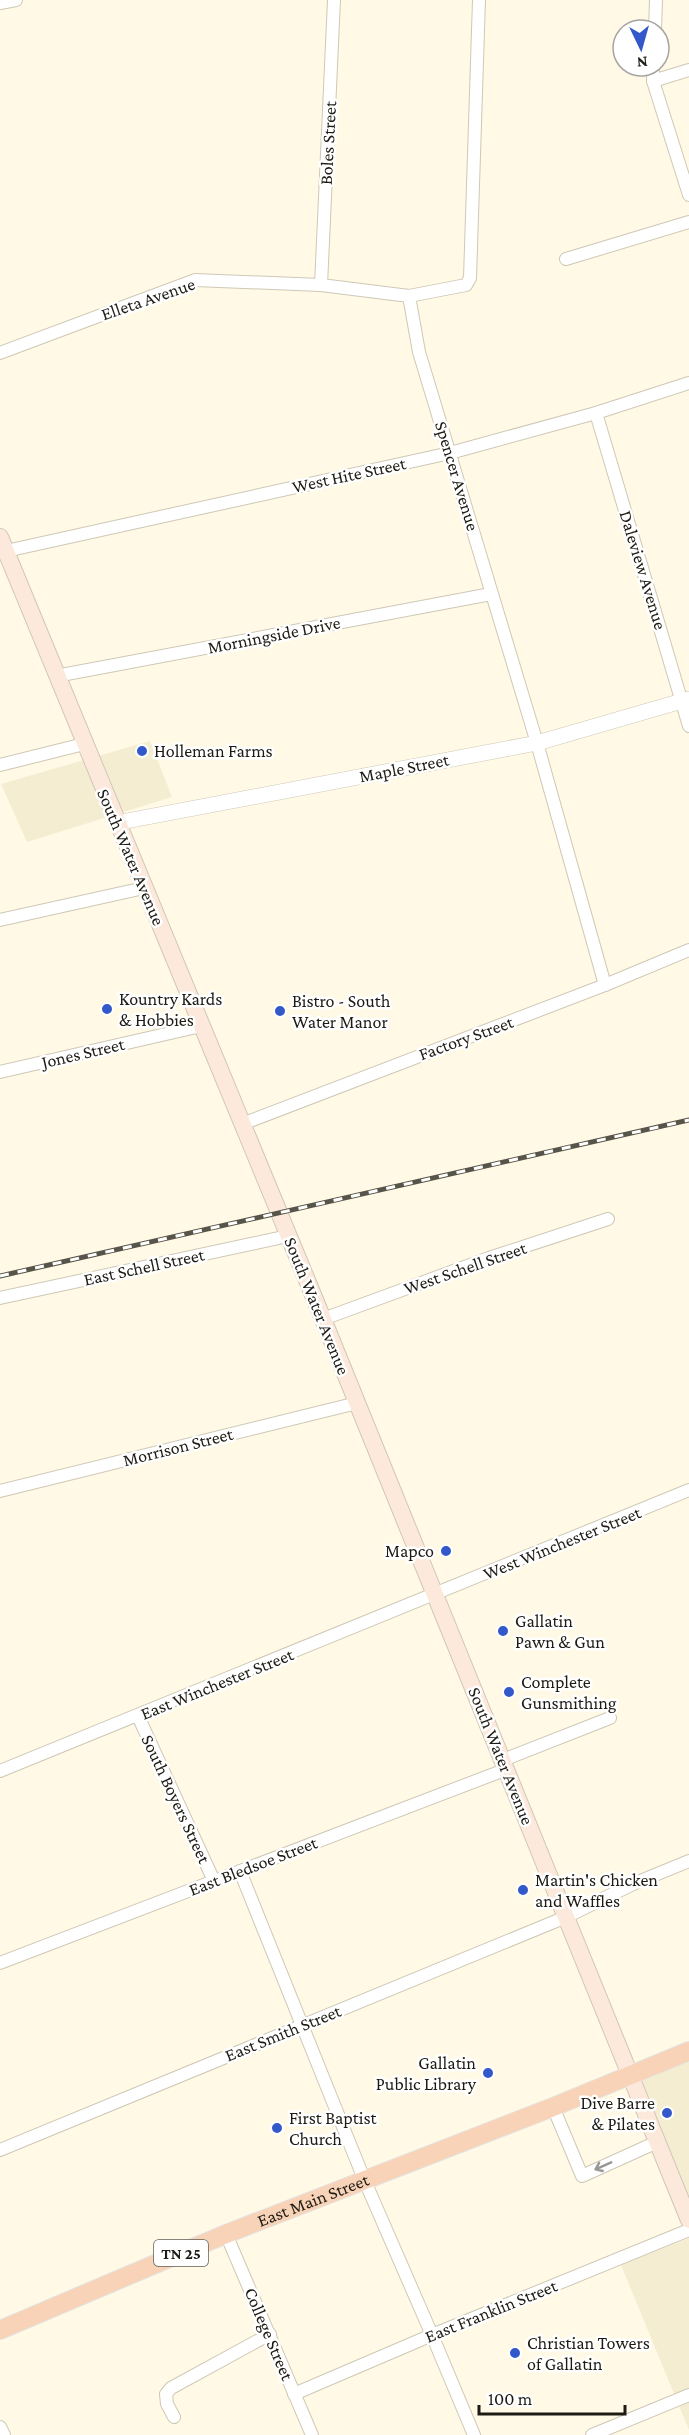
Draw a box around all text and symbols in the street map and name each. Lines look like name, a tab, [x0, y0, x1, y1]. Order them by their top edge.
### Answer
north arrow	[611, 18, 671, 78]
text: N	[636, 54, 648, 71]
street label: Boles Street	[316, 99, 340, 185]
street label: Elleta Avenue	[99, 274, 198, 324]
street label: Spencer Avenue	[431, 419, 483, 533]
street label: West Hite Street	[290, 453, 409, 497]
street label: Daleview Avenue	[615, 508, 671, 632]
street label: Morningside Drive	[206, 612, 342, 658]
place label: Holleman Farms	[154, 741, 273, 761]
marker: Holleman Farms	[135, 744, 149, 758]
street label: Maple Street	[357, 749, 452, 786]
street label: South Water Avenue	[93, 786, 169, 928]
place label: Kountry Kards & Hobbies	[119, 989, 222, 1030]
place label: Bistro - South Water Manor	[292, 991, 391, 1032]
marker: Kountry Kards & Hobbies	[100, 1002, 114, 1016]
marker: Bistro - South Water Manor	[273, 1004, 287, 1018]
street label: Factory Street	[416, 1011, 517, 1064]
street label: Jones Street	[38, 1034, 127, 1073]
street label: South Water Avenue	[280, 1234, 354, 1378]
street label: West Schell Street	[401, 1237, 530, 1298]
street label: East Schell Street	[82, 1244, 207, 1290]
street label: Morrison Street	[121, 1423, 236, 1470]
street label: West Winchester Street	[480, 1502, 645, 1584]
place label: Mapco	[385, 1541, 434, 1561]
marker: Mapco	[439, 1544, 453, 1558]
place label: Gallatin Pawn & Gun	[515, 1611, 605, 1652]
marker: Gallatin Pawn & Gun	[496, 1624, 510, 1638]
street label: East Winchester Street	[138, 1644, 297, 1724]
place label: Complete Gunsmithing	[521, 1672, 617, 1713]
street label: South Water Avenue	[464, 1684, 538, 1828]
marker: Complete Gunsmithing	[502, 1685, 516, 1699]
street label: South Boyers Street	[137, 1732, 215, 1867]
street label: East Bledsoe Street	[186, 1832, 321, 1900]
place label: Martin's Chicken and Waffles	[535, 1870, 658, 1911]
marker: Martin's Chicken and Waffles	[516, 1883, 530, 1897]
street label: East Smith Street	[222, 2000, 345, 2065]
place label: Gallatin Public Library	[376, 2053, 477, 2094]
marker: Gallatin Public Library	[481, 2066, 495, 2080]
place label: Dive Barre & Pilates	[580, 2093, 655, 2134]
marker: Dive Barre & Pilates	[660, 2106, 674, 2120]
place label: First Baptist Church	[289, 2108, 378, 2149]
marker: First Baptist Church	[270, 2121, 284, 2135]
one-way arrow	[595, 2161, 613, 2172]
street label: East Main Street	[255, 2169, 373, 2231]
road number: TN 25	[154, 2240, 208, 2266]
street label: East Franklin Street	[422, 2275, 561, 2347]
street label: College Street	[240, 2285, 298, 2384]
place label: Christian Towers of Gallatin	[527, 2333, 650, 2374]
marker: Christian Towers of Gallatin	[508, 2346, 522, 2360]
scale bar	[479, 2378, 624, 2416]
text: 100 m	[488, 2389, 533, 2409]

